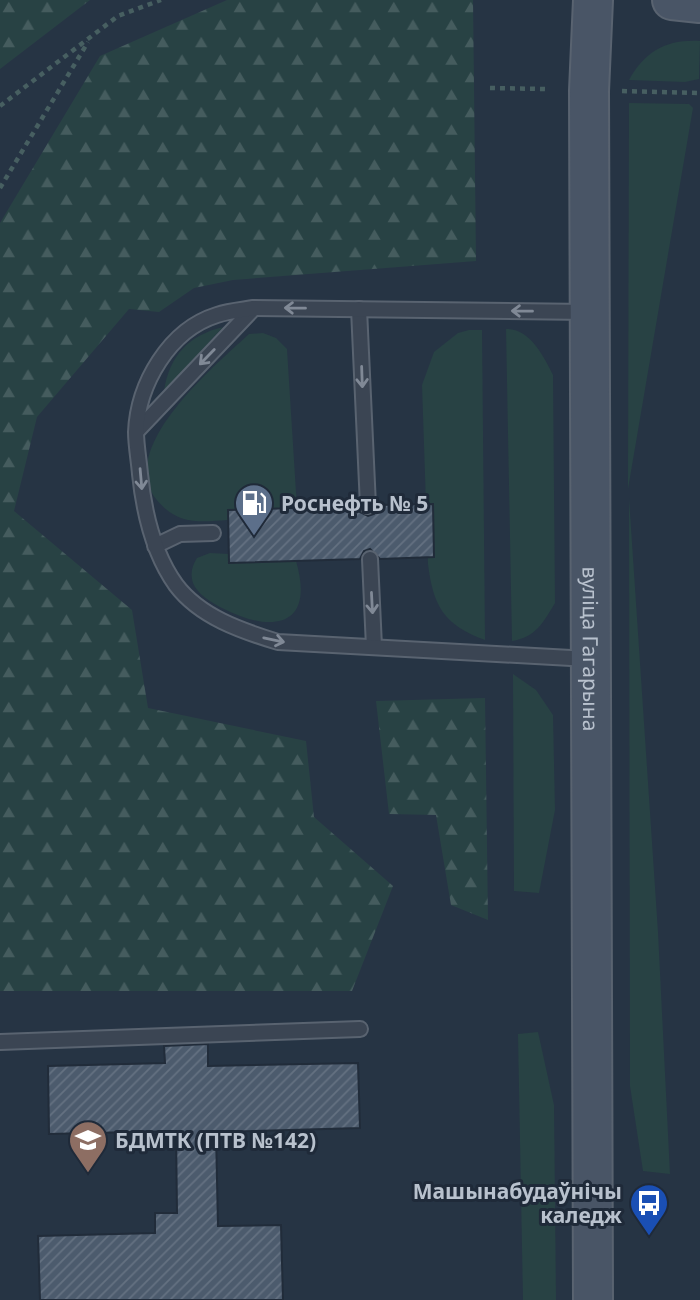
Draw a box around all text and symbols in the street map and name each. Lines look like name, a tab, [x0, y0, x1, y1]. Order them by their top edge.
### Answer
one-way arrow	[284, 301, 307, 315]
one-way arrow	[511, 305, 534, 318]
one-way arrow	[198, 348, 215, 365]
one-way arrow	[356, 366, 369, 389]
one-way arrow	[135, 467, 148, 490]
fuel station icon: Роснефть № 5	[233, 482, 275, 537]
place label: Роснефть № 5	[281, 489, 428, 517]
street label: вуліца Гагарына	[577, 566, 605, 731]
one-way arrow	[366, 591, 379, 614]
one-way arrow	[262, 633, 285, 647]
school or university icon: БДМТК (ПТВ №142)	[67, 1119, 109, 1174]
place label: БДМТК (ПТВ №142)	[115, 1126, 316, 1154]
place label: Машынабудаўнічы каледж	[413, 1177, 623, 1229]
bus stop icon: Машынабудаўнічы каледж	[628, 1182, 670, 1237]

